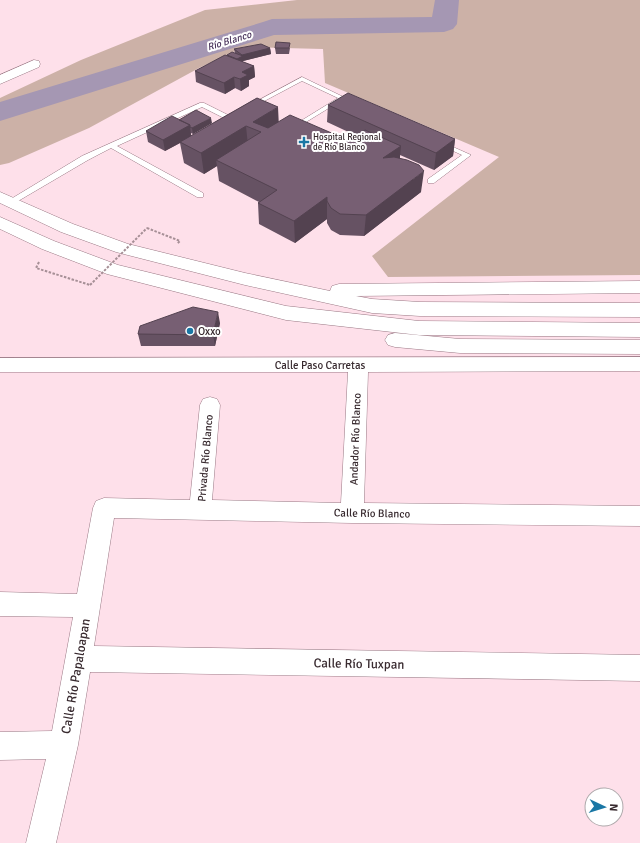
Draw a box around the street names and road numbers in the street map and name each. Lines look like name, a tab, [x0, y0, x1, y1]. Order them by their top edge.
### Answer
street label: Calle Paso Carretas	[275, 359, 365, 372]
street label: Andador Río Blanco	[347, 392, 364, 485]
street label: Privada Río Blanco	[195, 414, 216, 502]
street label: Calle Río Blanco	[334, 506, 411, 521]
street label: Calle Río Papaloapan	[58, 617, 94, 735]
street label: Calle Río Tuxpan	[313, 655, 405, 673]

